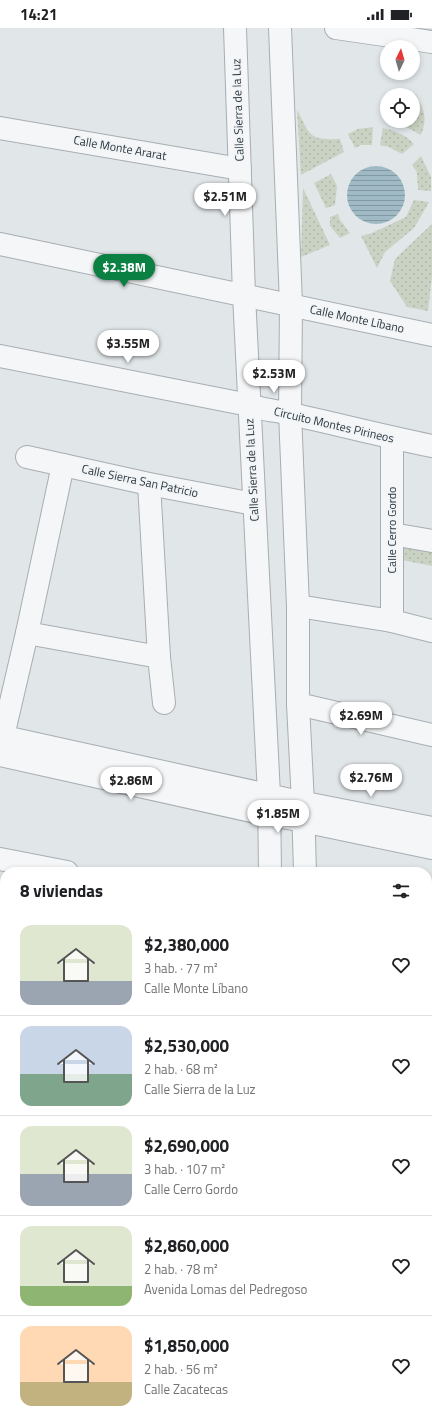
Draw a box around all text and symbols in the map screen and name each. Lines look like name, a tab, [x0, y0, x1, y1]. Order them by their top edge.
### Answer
text: 14:21	[20, 3, 57, 26]
north arrow	[380, 40, 420, 80]
map controls	[380, 40, 420, 128]
street label: Calle Sierra de la Luz	[226, 58, 249, 162]
button: locate	[380, 88, 420, 128]
street label: Calle Monte Ararat	[72, 130, 169, 165]
pin: $2.51M	[192, 183, 258, 217]
text: $2.51M	[203, 186, 247, 206]
pin: $2.38M	[91, 254, 157, 288]
text: $2.38M	[102, 257, 146, 277]
street label: Calle Monte Líbano	[308, 299, 406, 338]
pin: $3.55M	[95, 330, 161, 364]
text: $3.55M	[106, 333, 150, 353]
pin: $2.53M	[241, 360, 307, 394]
text: $2.53M	[252, 363, 296, 383]
street label: Circuito Montes Pirineos	[272, 401, 396, 448]
street label: Calle Sierra de la Luz	[239, 418, 264, 522]
street label: Calle Sierra San Patricio	[80, 459, 200, 502]
street label: Calle Cerro Gordo	[382, 487, 401, 573]
pin: $2.69M	[328, 702, 394, 736]
text: $2.69M	[339, 705, 383, 725]
pin: $2.76M	[338, 764, 404, 798]
pin: $2.86M	[98, 767, 164, 801]
text: $2.76M	[349, 767, 393, 787]
text: $2.86M	[109, 770, 153, 790]
pin: $1.85M	[245, 800, 311, 834]
text: $1.85M	[256, 803, 300, 823]
text: 8 viviendas	[20, 878, 103, 904]
icon: filters	[390, 880, 412, 902]
text: $2,380,000	[144, 932, 229, 958]
icon: home	[52, 941, 100, 989]
icon: heart	[390, 954, 412, 976]
text: 3 hab. · 77 m²	[144, 958, 218, 978]
text: Calle Monte Líbano	[144, 978, 248, 998]
text: $2,530,000	[144, 1033, 229, 1059]
icon: home	[52, 1042, 100, 1090]
icon: heart	[390, 1055, 412, 1077]
text: 2 hab. · 68 m²	[144, 1059, 218, 1079]
text: Calle Sierra de la Luz	[144, 1079, 256, 1099]
text: $2,690,000	[144, 1133, 229, 1159]
icon: home	[52, 1142, 100, 1190]
icon: heart	[390, 1155, 412, 1177]
text: 3 hab. · 107 m²	[144, 1159, 225, 1179]
text: Calle Cerro Gordo	[144, 1179, 238, 1199]
text: $2,860,000	[144, 1233, 229, 1259]
icon: home	[52, 1242, 100, 1290]
icon: heart	[390, 1255, 412, 1277]
text: 2 hab. · 78 m²	[144, 1259, 218, 1279]
text: Avenida Lomas del Pedregoso	[144, 1279, 307, 1299]
text: $1,850,000	[144, 1333, 229, 1359]
icon: home	[52, 1342, 100, 1390]
icon: heart	[390, 1355, 412, 1377]
text: 2 hab. · 56 m²	[144, 1359, 218, 1379]
text: Calle Zacatecas	[144, 1379, 228, 1399]

